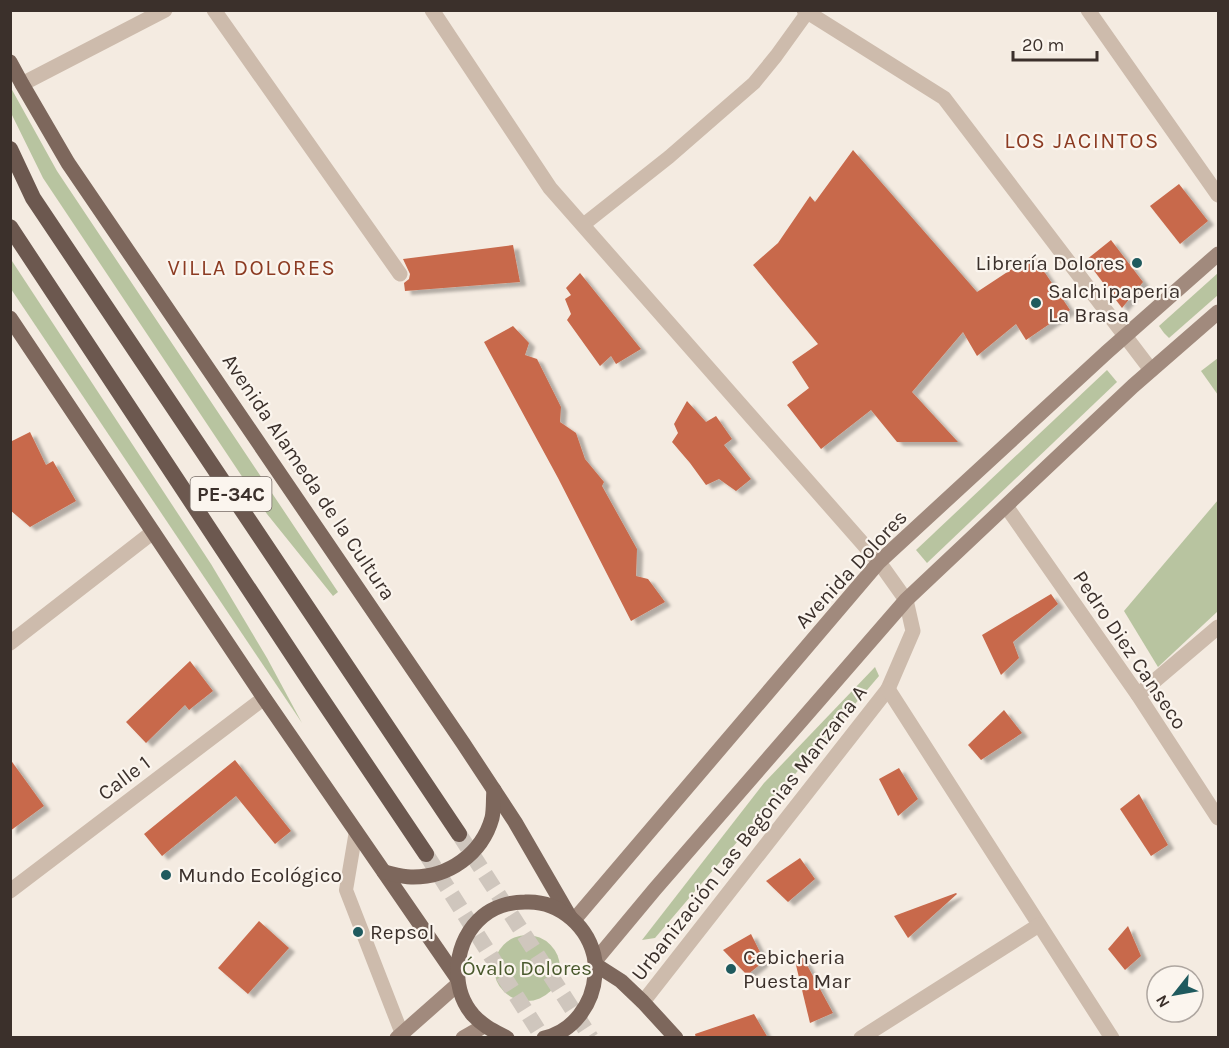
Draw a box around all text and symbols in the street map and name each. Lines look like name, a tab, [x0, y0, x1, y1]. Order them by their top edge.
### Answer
scale bar	[1013, 24, 1097, 62]
text: 20 m	[1022, 34, 1064, 56]
district label: LOS JACINTOS	[1004, 128, 1160, 154]
place label: Librería Dolores	[976, 251, 1125, 275]
district label: VILLA DOLORES	[168, 255, 336, 281]
marker: Librería Dolores	[1130, 256, 1144, 270]
place label: Salchipaperia La Brasa	[1048, 279, 1180, 327]
marker: Salchipaperia La Brasa	[1029, 296, 1043, 310]
street label: Avenida Alameda de la Cultura	[218, 349, 400, 605]
road number: PE-34C	[190, 477, 272, 511]
street label: Avenida Dolores	[790, 505, 912, 633]
street label: Pedro Diez Canseco	[1068, 566, 1192, 734]
street label: Urbanización Las Begonias Manzana A	[626, 681, 872, 985]
street label: Calle 1	[93, 751, 155, 805]
place label: Mundo Ecológico	[178, 863, 342, 887]
marker: Mundo Ecológico	[159, 868, 173, 882]
place label: Repsol	[370, 920, 434, 944]
marker: Repsol	[351, 925, 365, 939]
place label: Cebicheria Puesta Mar	[743, 945, 851, 993]
park label: Óvalo Dolores	[462, 956, 592, 980]
marker: Cebicheria Puesta Mar	[724, 962, 738, 976]
north arrow	[1145, 964, 1205, 1024]
text: N	[1151, 992, 1174, 1011]

